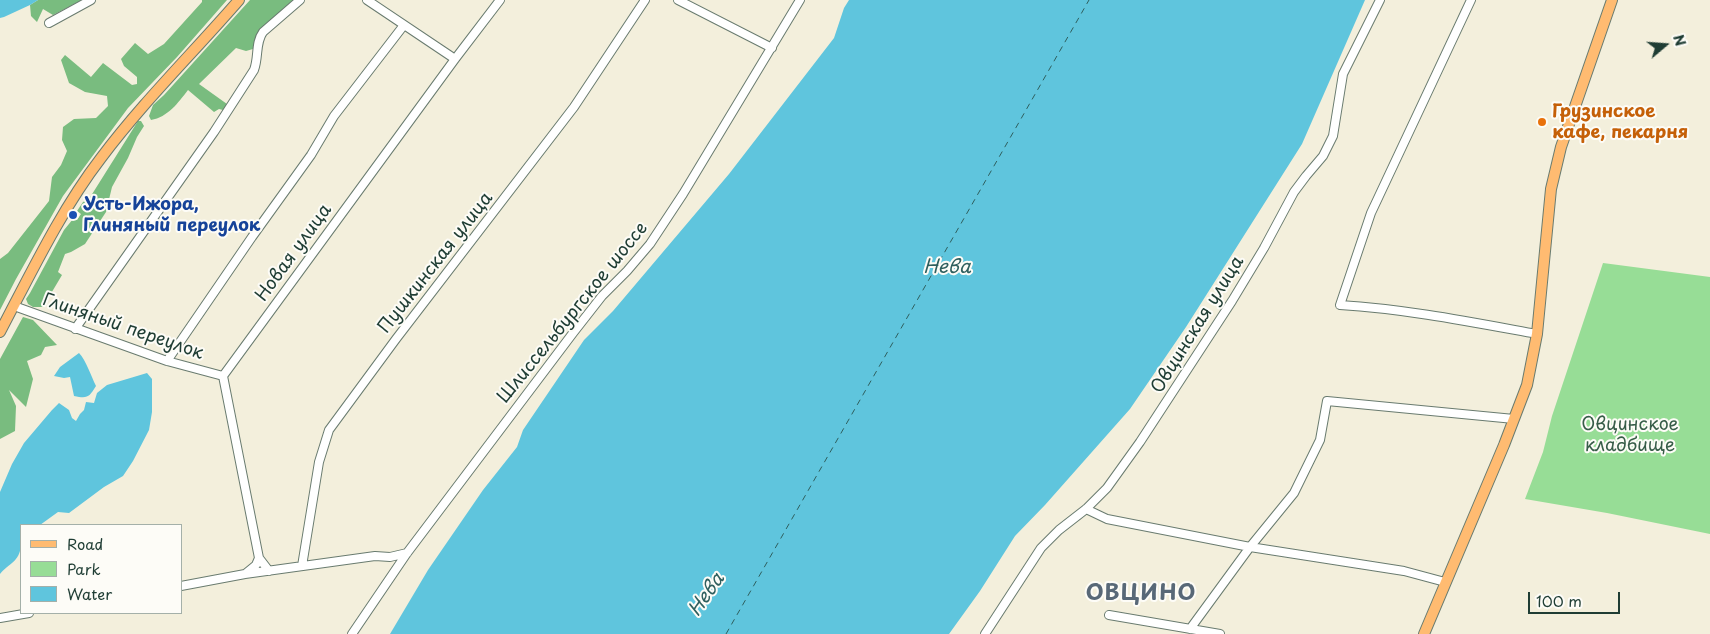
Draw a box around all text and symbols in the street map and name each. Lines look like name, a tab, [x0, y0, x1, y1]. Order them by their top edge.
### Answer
north arrow	[1640, 20, 1690, 70]
text: N	[1668, 32, 1691, 49]
place label: Грузинское кафе, пекарня	[1552, 101, 1688, 144]
marker: Грузинское кафе, пекарня	[1536, 116, 1548, 128]
street label: Пушкинская улица	[374, 188, 498, 338]
place label: Усть-Ижора, Глиняный переулок	[83, 194, 260, 236]
street label: Новая улица	[251, 200, 337, 306]
marker: Усть-Ижора, Глиняный переулок	[67, 209, 79, 221]
street label: Шлиссельбургское шоссе	[493, 218, 653, 408]
street label: Овцинская улица	[1147, 252, 1249, 398]
water label: Нева	[923, 257, 971, 279]
street label: Глиняный переулок	[40, 289, 206, 365]
park label: Овцинское кладбище	[1581, 414, 1679, 456]
legend	[20, 524, 182, 614]
text: Road	[67, 532, 103, 555]
text: Park	[67, 557, 101, 580]
water label: Нева	[684, 569, 730, 621]
district label: ОВЦИНО	[1086, 581, 1196, 607]
text: Water	[67, 582, 112, 605]
scale bar	[1530, 582, 1622, 614]
text: 100 m	[1536, 589, 1582, 612]

